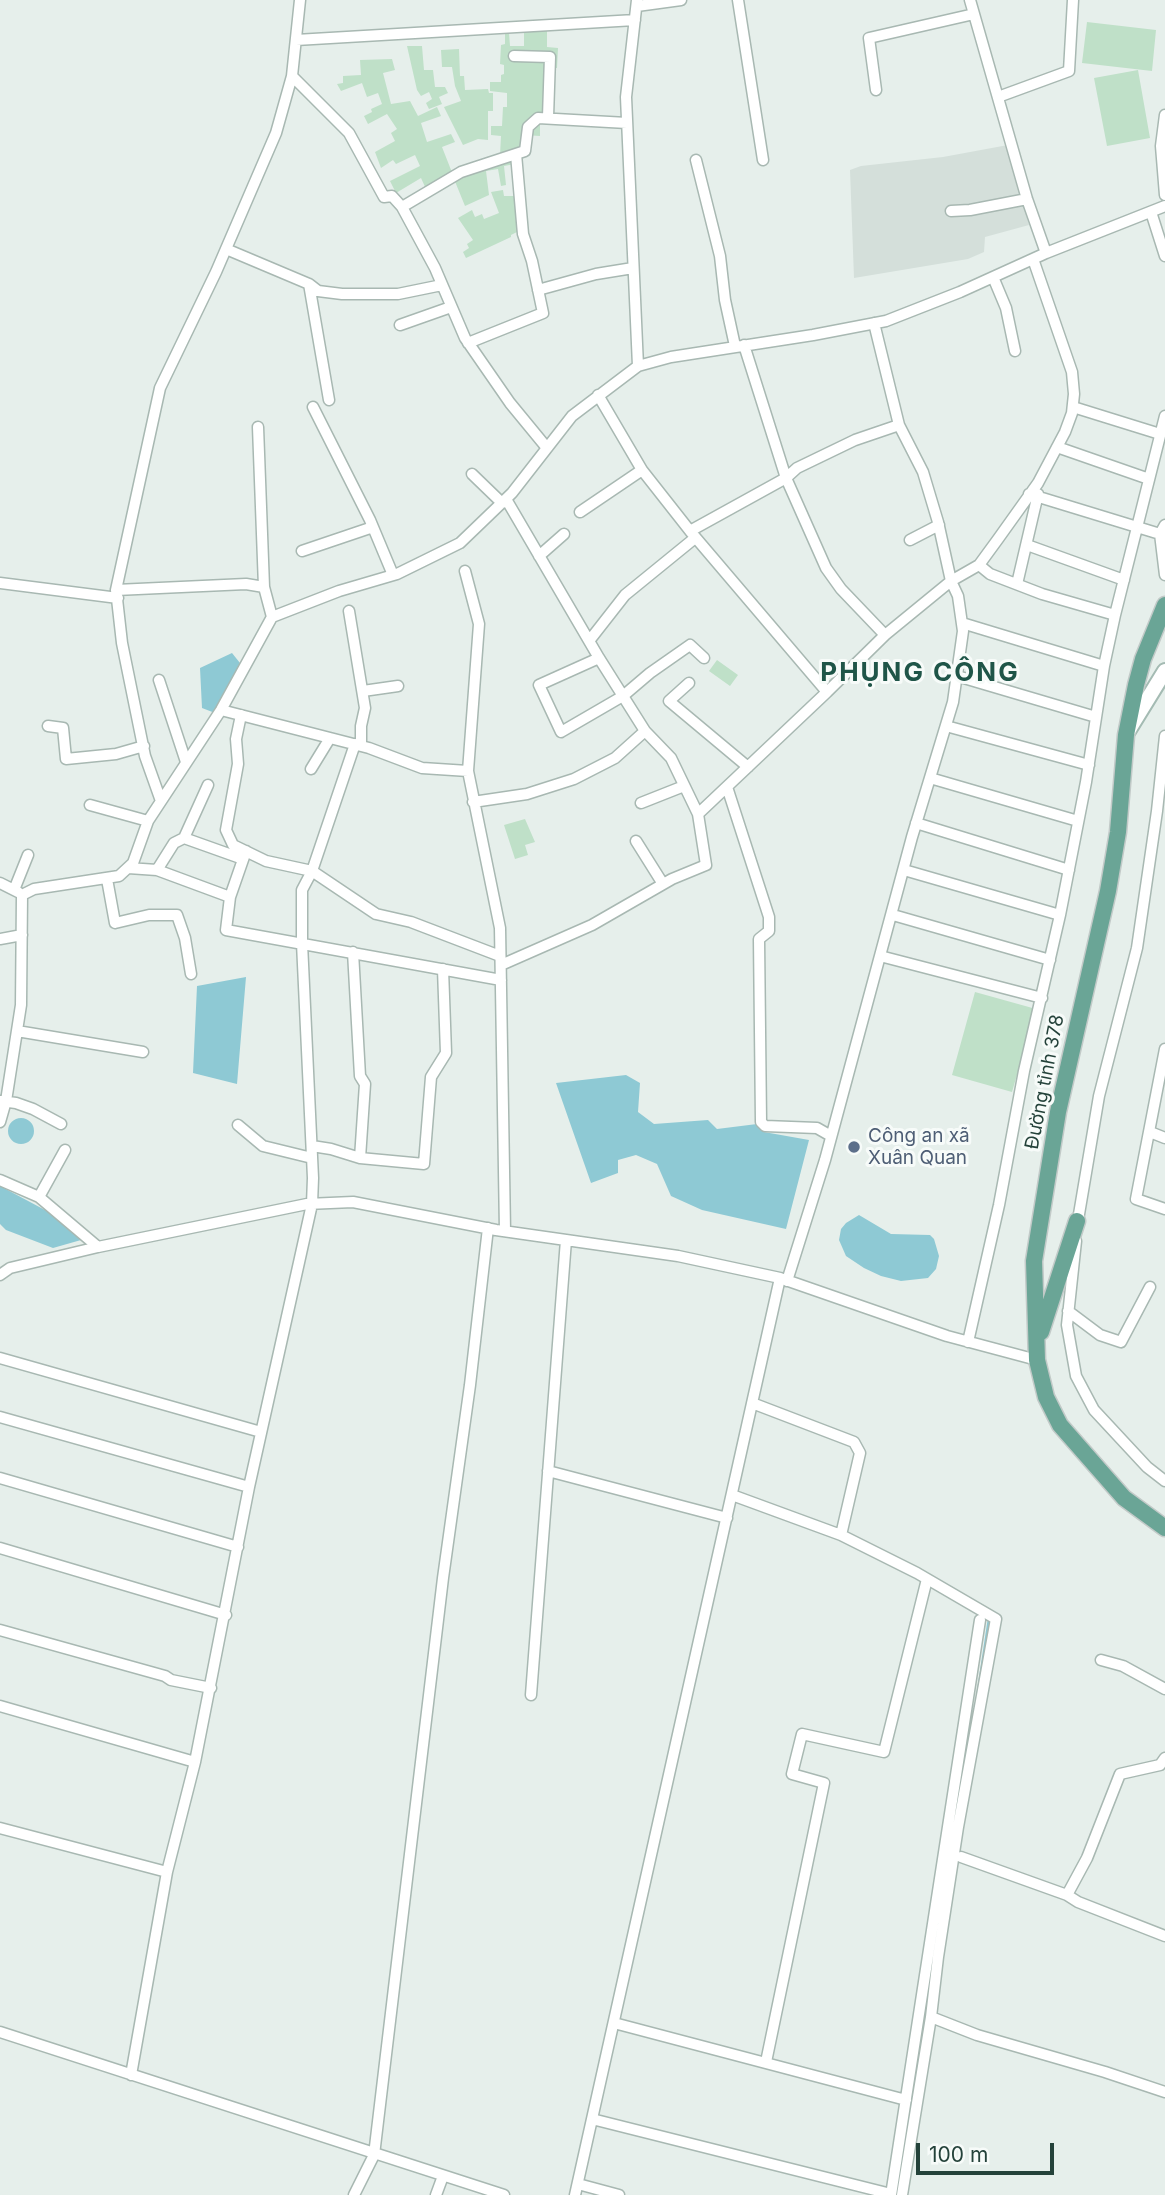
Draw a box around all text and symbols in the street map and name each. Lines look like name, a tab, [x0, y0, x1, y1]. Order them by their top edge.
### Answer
district label: PHỤNG CÔNG	[822, 657, 1018, 689]
street label: Đường tỉnh 378	[1021, 1013, 1069, 1151]
place label: Công an xã Xuân Quan	[868, 1125, 970, 1169]
marker: Công an xã Xuân Quan	[846, 1139, 862, 1155]
scale bar	[920, 2128, 1058, 2172]
text: 100 m	[929, 2142, 988, 2167]

